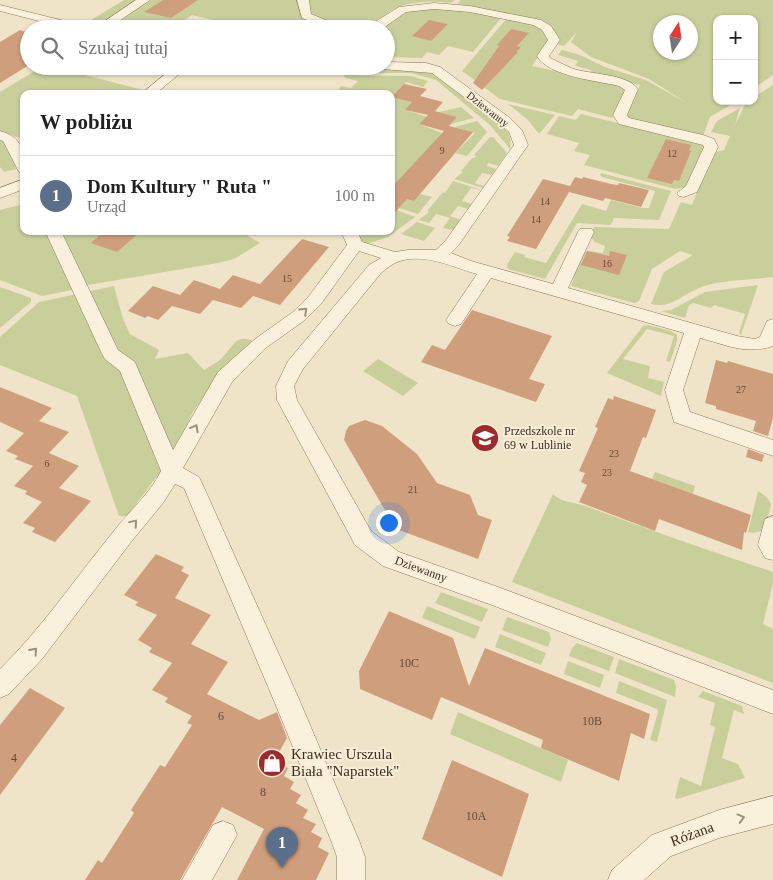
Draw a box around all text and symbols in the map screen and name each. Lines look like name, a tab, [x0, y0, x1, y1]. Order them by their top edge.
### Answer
north arrow	[653, 15, 698, 60]
map controls	[713, 15, 758, 105]
button: +	[713, 15, 758, 60]
search box	[20, 20, 395, 75]
icon: search	[38, 34, 66, 62]
text: Szukaj tutaj	[78, 37, 168, 58]
button: −	[713, 60, 758, 105]
street label: Dziewanny	[465, 89, 512, 129]
text: W pobliżu	[40, 110, 132, 134]
house number: 9	[440, 145, 445, 156]
house number: 12	[667, 148, 677, 159]
text: Dom Kultury " Ruta "	[87, 176, 272, 197]
text: 1	[52, 187, 60, 204]
text: 100 m	[335, 187, 375, 204]
house number: 14	[540, 196, 550, 207]
text: Urząd	[87, 198, 126, 215]
house number: 14	[531, 214, 541, 225]
house number: 16	[602, 258, 612, 269]
house number: 15	[282, 273, 292, 284]
one-way arrow	[298, 308, 307, 317]
house number: 27	[736, 384, 746, 395]
school or university icon: Przedszkole nr 69 w Lublinie	[470, 423, 500, 453]
place label: Przedszkole nr 69 w Lublinie	[504, 424, 575, 452]
one-way arrow	[189, 425, 199, 434]
house number: 23	[609, 448, 619, 459]
house number: 6	[45, 458, 50, 469]
house number: 23	[602, 467, 612, 478]
house number: 21	[408, 484, 418, 495]
your location	[376, 510, 402, 536]
one-way arrow	[128, 520, 136, 529]
street label: Dziewanny	[393, 553, 449, 585]
one-way arrow	[28, 648, 37, 657]
house number: 10C	[399, 656, 419, 670]
house number: 6	[218, 709, 224, 723]
house number: 10B	[582, 714, 602, 728]
place label: Krawiec Urszula Biała "Naparstek"	[291, 746, 399, 779]
shop icon: Krawiec Urszula Biała "Naparstek"	[257, 748, 287, 778]
house number: 4	[11, 751, 17, 765]
house number: 8	[260, 785, 266, 799]
house number: 10A	[466, 809, 487, 823]
one-way arrow	[736, 814, 745, 824]
street label: Różana	[668, 819, 716, 849]
pin: 1	[266, 827, 298, 868]

